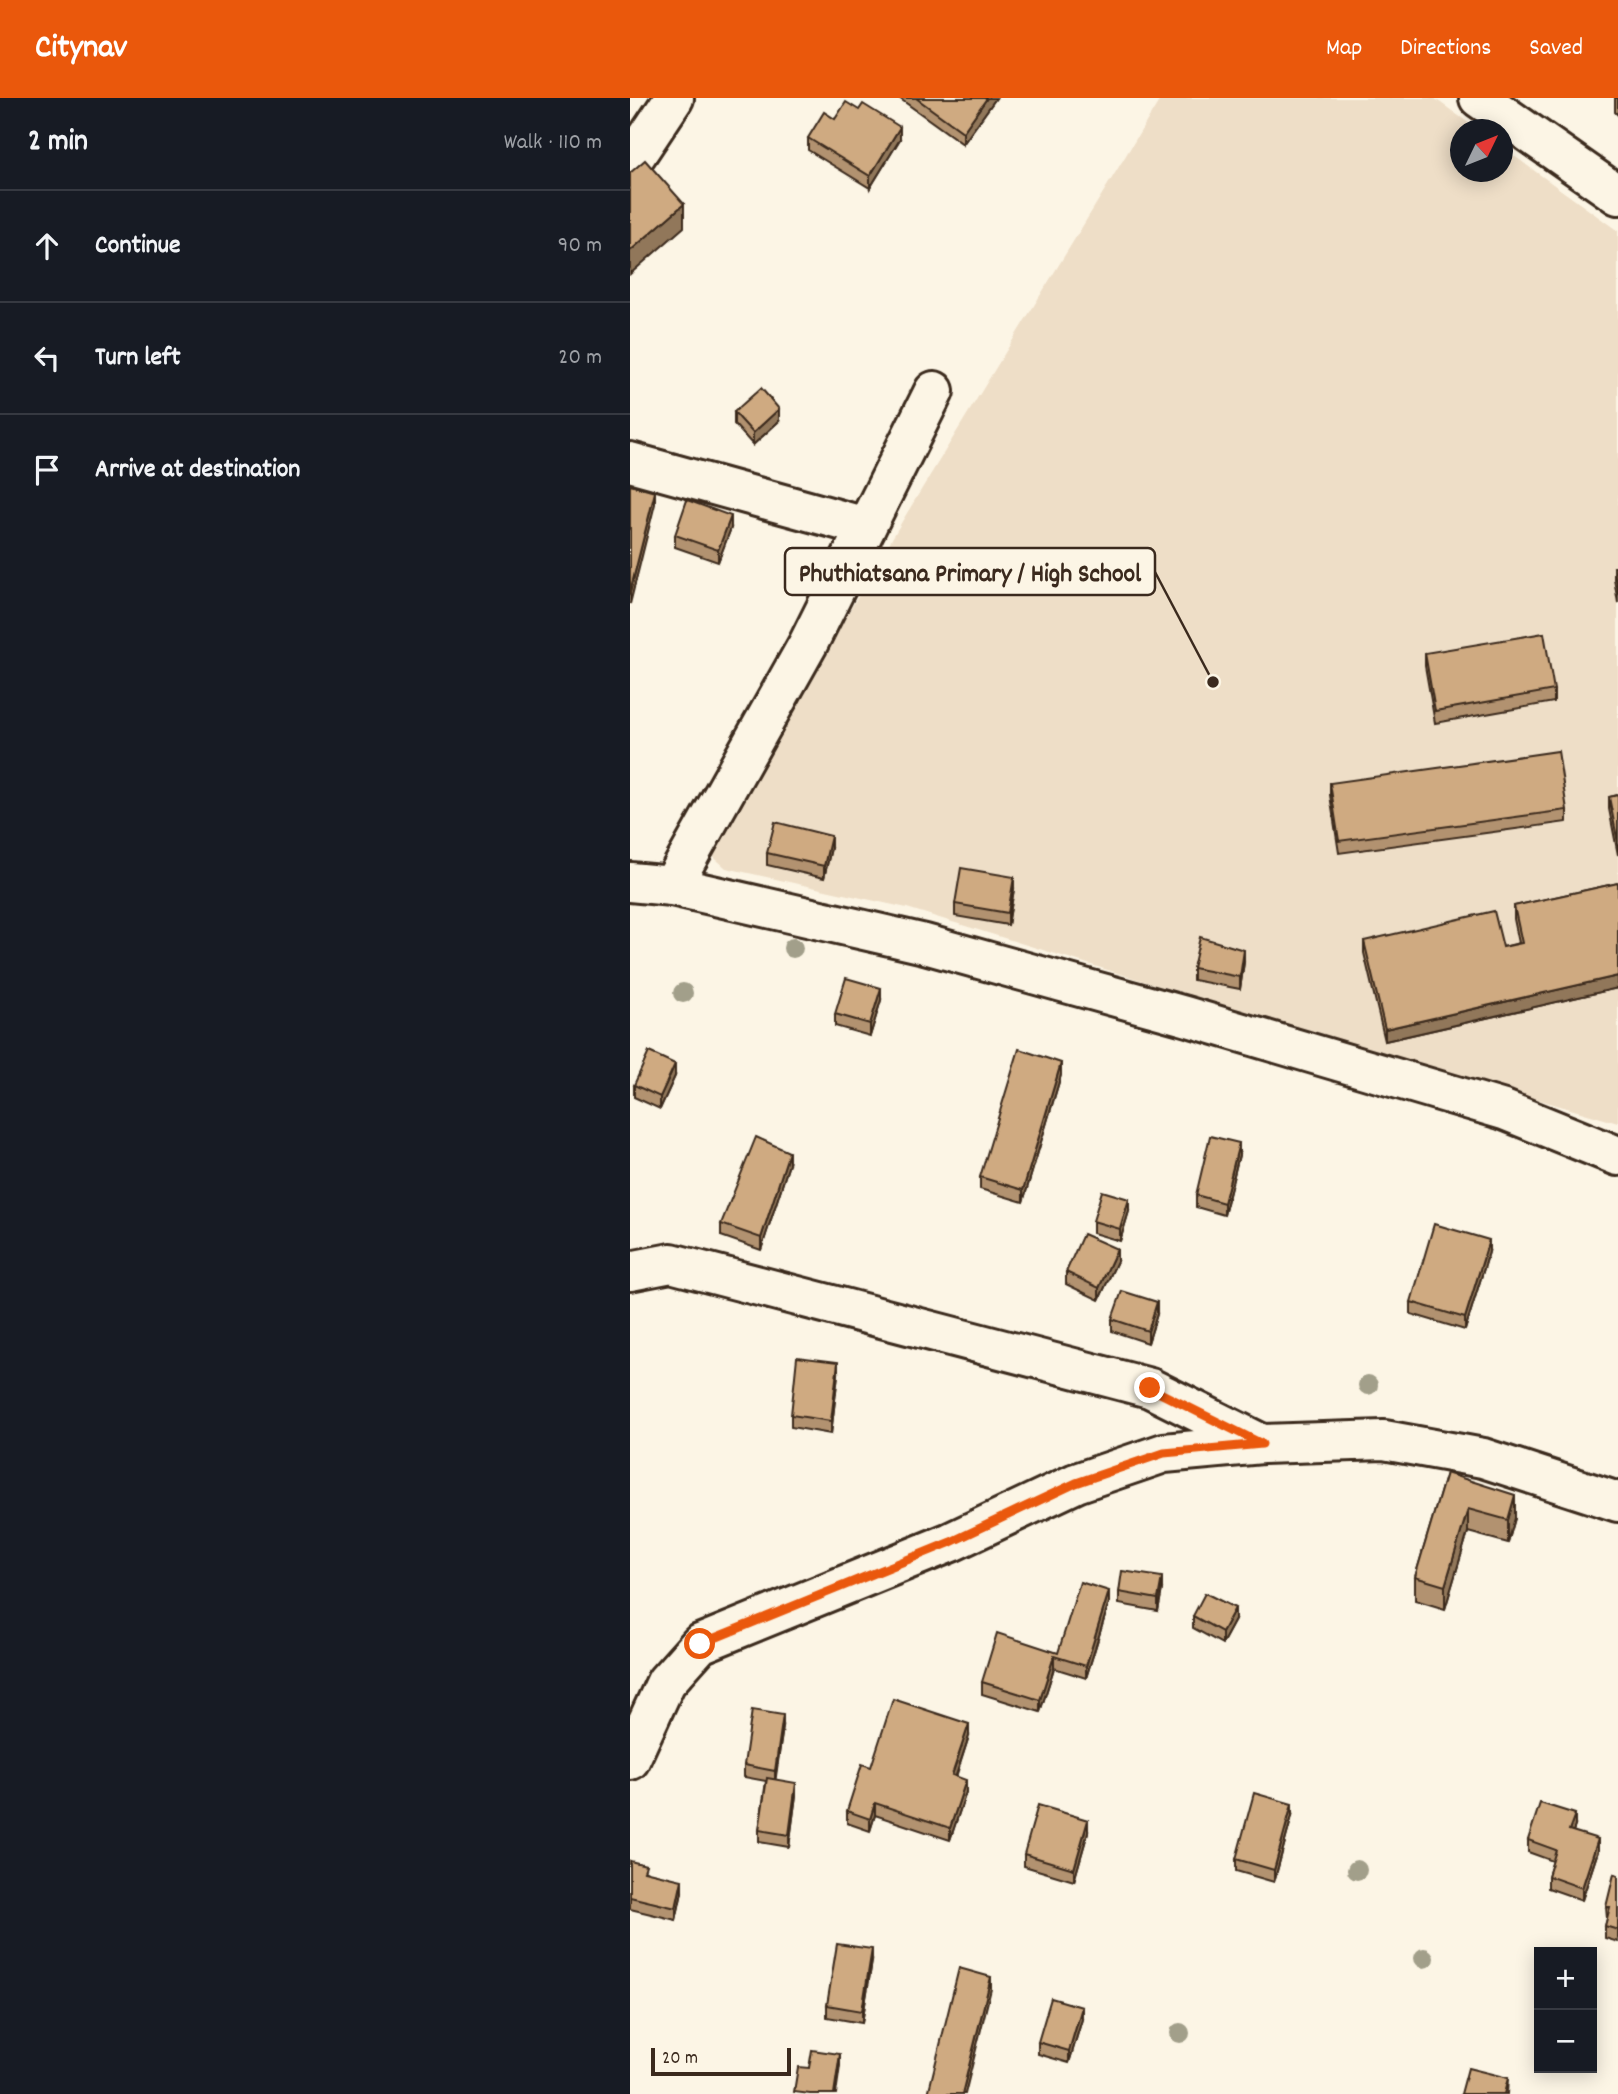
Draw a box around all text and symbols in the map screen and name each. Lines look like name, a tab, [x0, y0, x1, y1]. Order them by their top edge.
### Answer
text: Citynav	[35, 26, 127, 73]
text: Map	[1326, 32, 1362, 66]
text: Directions	[1400, 32, 1491, 66]
text: Saved	[1529, 32, 1583, 66]
north arrow	[1450, 119, 1513, 182]
text: 2 min	[28, 122, 88, 165]
text: Walk · 110 m	[504, 127, 602, 160]
icon: ahead	[28, 227, 66, 265]
text: Continue	[95, 228, 180, 265]
text: 90 m	[558, 230, 602, 263]
icon: left	[28, 339, 66, 377]
text: Turn left	[95, 340, 181, 377]
text: 20 m	[558, 342, 602, 375]
icon: arrive	[28, 451, 66, 489]
text: Arrive at destination	[95, 452, 300, 489]
callout: Phuthiatsana Primary / High School	[785, 548, 1155, 595]
text: Phuthiatsana Primary / High School	[799, 557, 1142, 594]
route end	[1134, 1372, 1165, 1403]
route start	[684, 1628, 715, 1659]
map controls	[1534, 1947, 1597, 2073]
button: +	[1534, 1947, 1597, 2010]
button: −	[1534, 2010, 1597, 2073]
scale bar	[651, 2045, 791, 2077]
text: 20 m	[662, 2046, 698, 2073]

